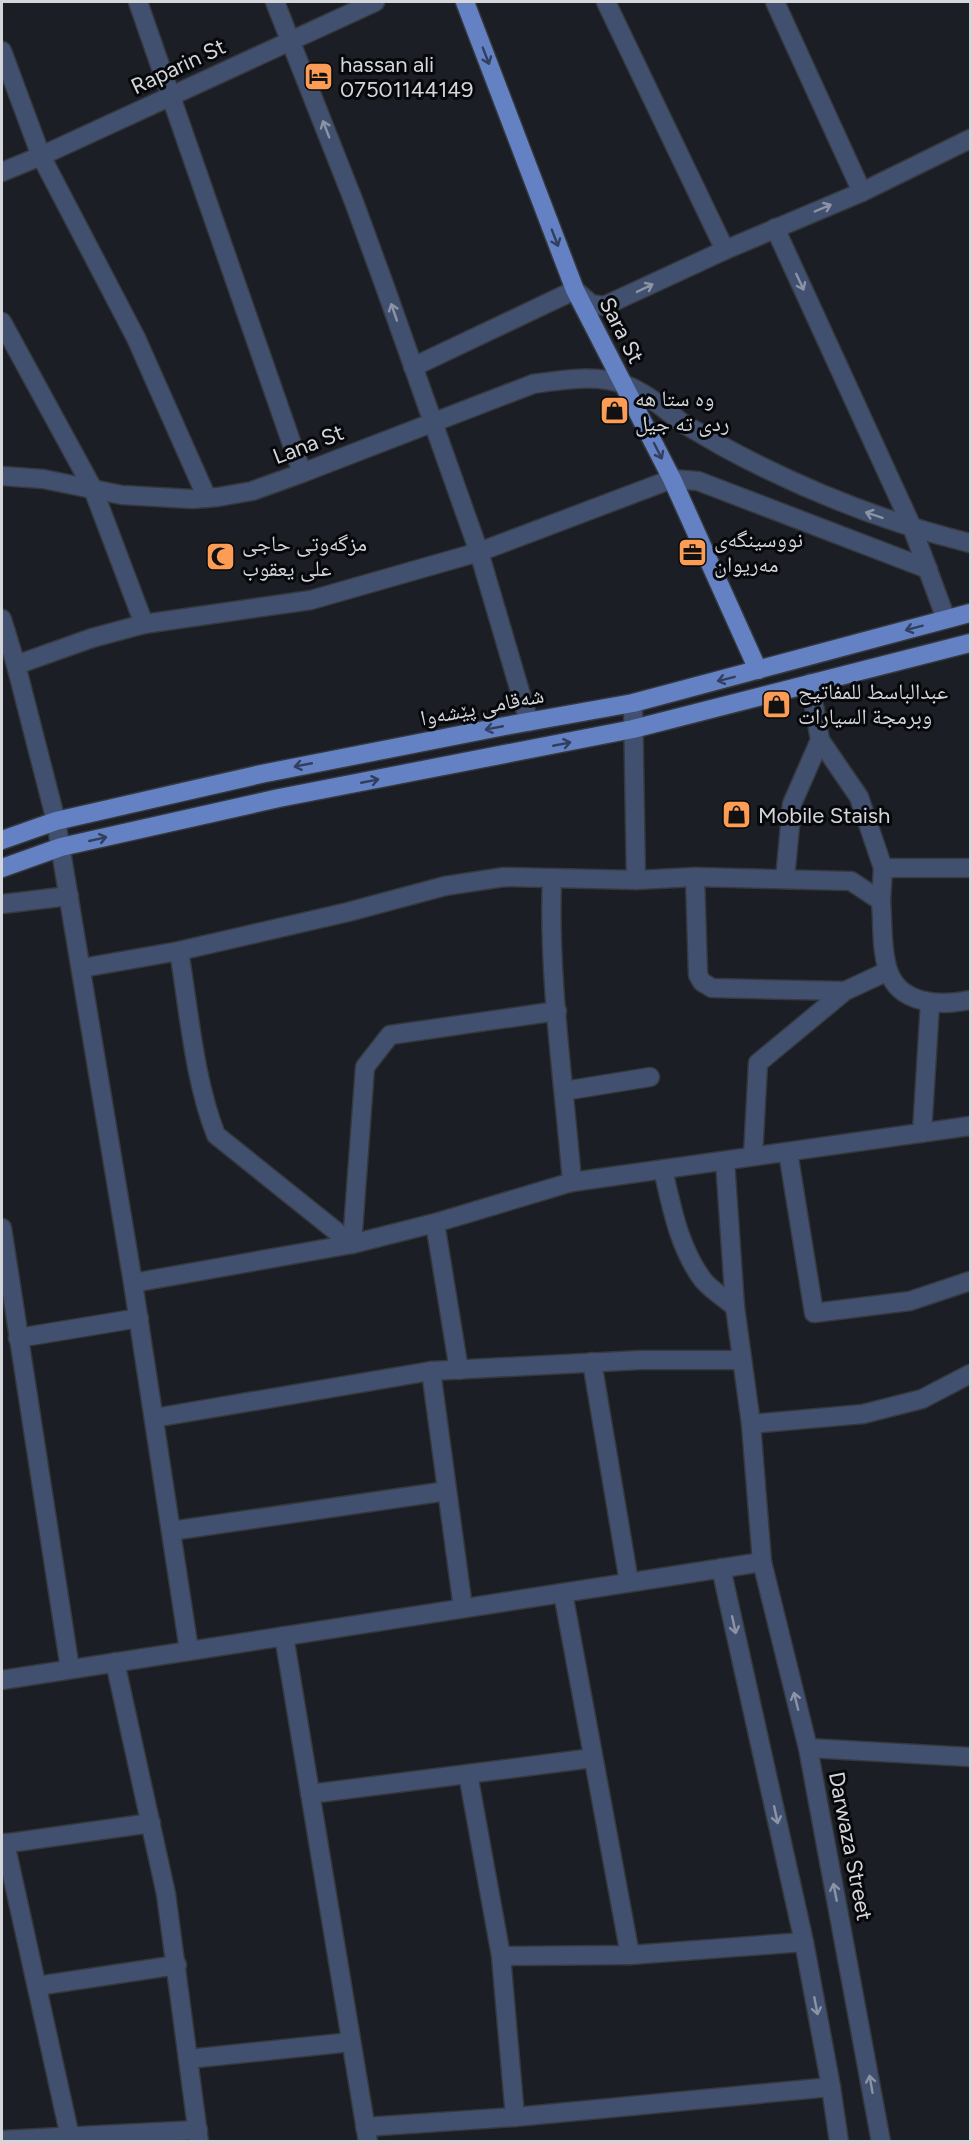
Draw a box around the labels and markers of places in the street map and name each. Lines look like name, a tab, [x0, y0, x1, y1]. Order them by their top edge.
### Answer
place label: hassan ali 07501144149	[340, 51, 473, 103]
hotel icon: hassan ali 07501144149	[303, 61, 335, 93]
place label: وه ستا هه ردى ته جيل	[635, 385, 729, 437]
shop icon: وه ستا هه ردى ته جيل	[598, 395, 630, 427]
place label: نووسینگەی مەریوان	[714, 526, 803, 578]
place label: مزگەوتی حاجی علی یعقوب	[242, 530, 367, 582]
office icon: نووسینگەی مەریوان	[677, 536, 709, 568]
mosque icon: مزگەوتی حاجی علی یعقوب	[205, 540, 237, 572]
place label: عبدالباسط للمفاتيح وبرمجة السيارات	[798, 678, 948, 730]
shop icon: عبدالباسط للمفاتيح وبرمجة السيارات	[761, 688, 793, 720]
shop icon: Mobile Staish	[721, 799, 753, 831]
place label: Mobile Staish	[758, 802, 890, 829]

